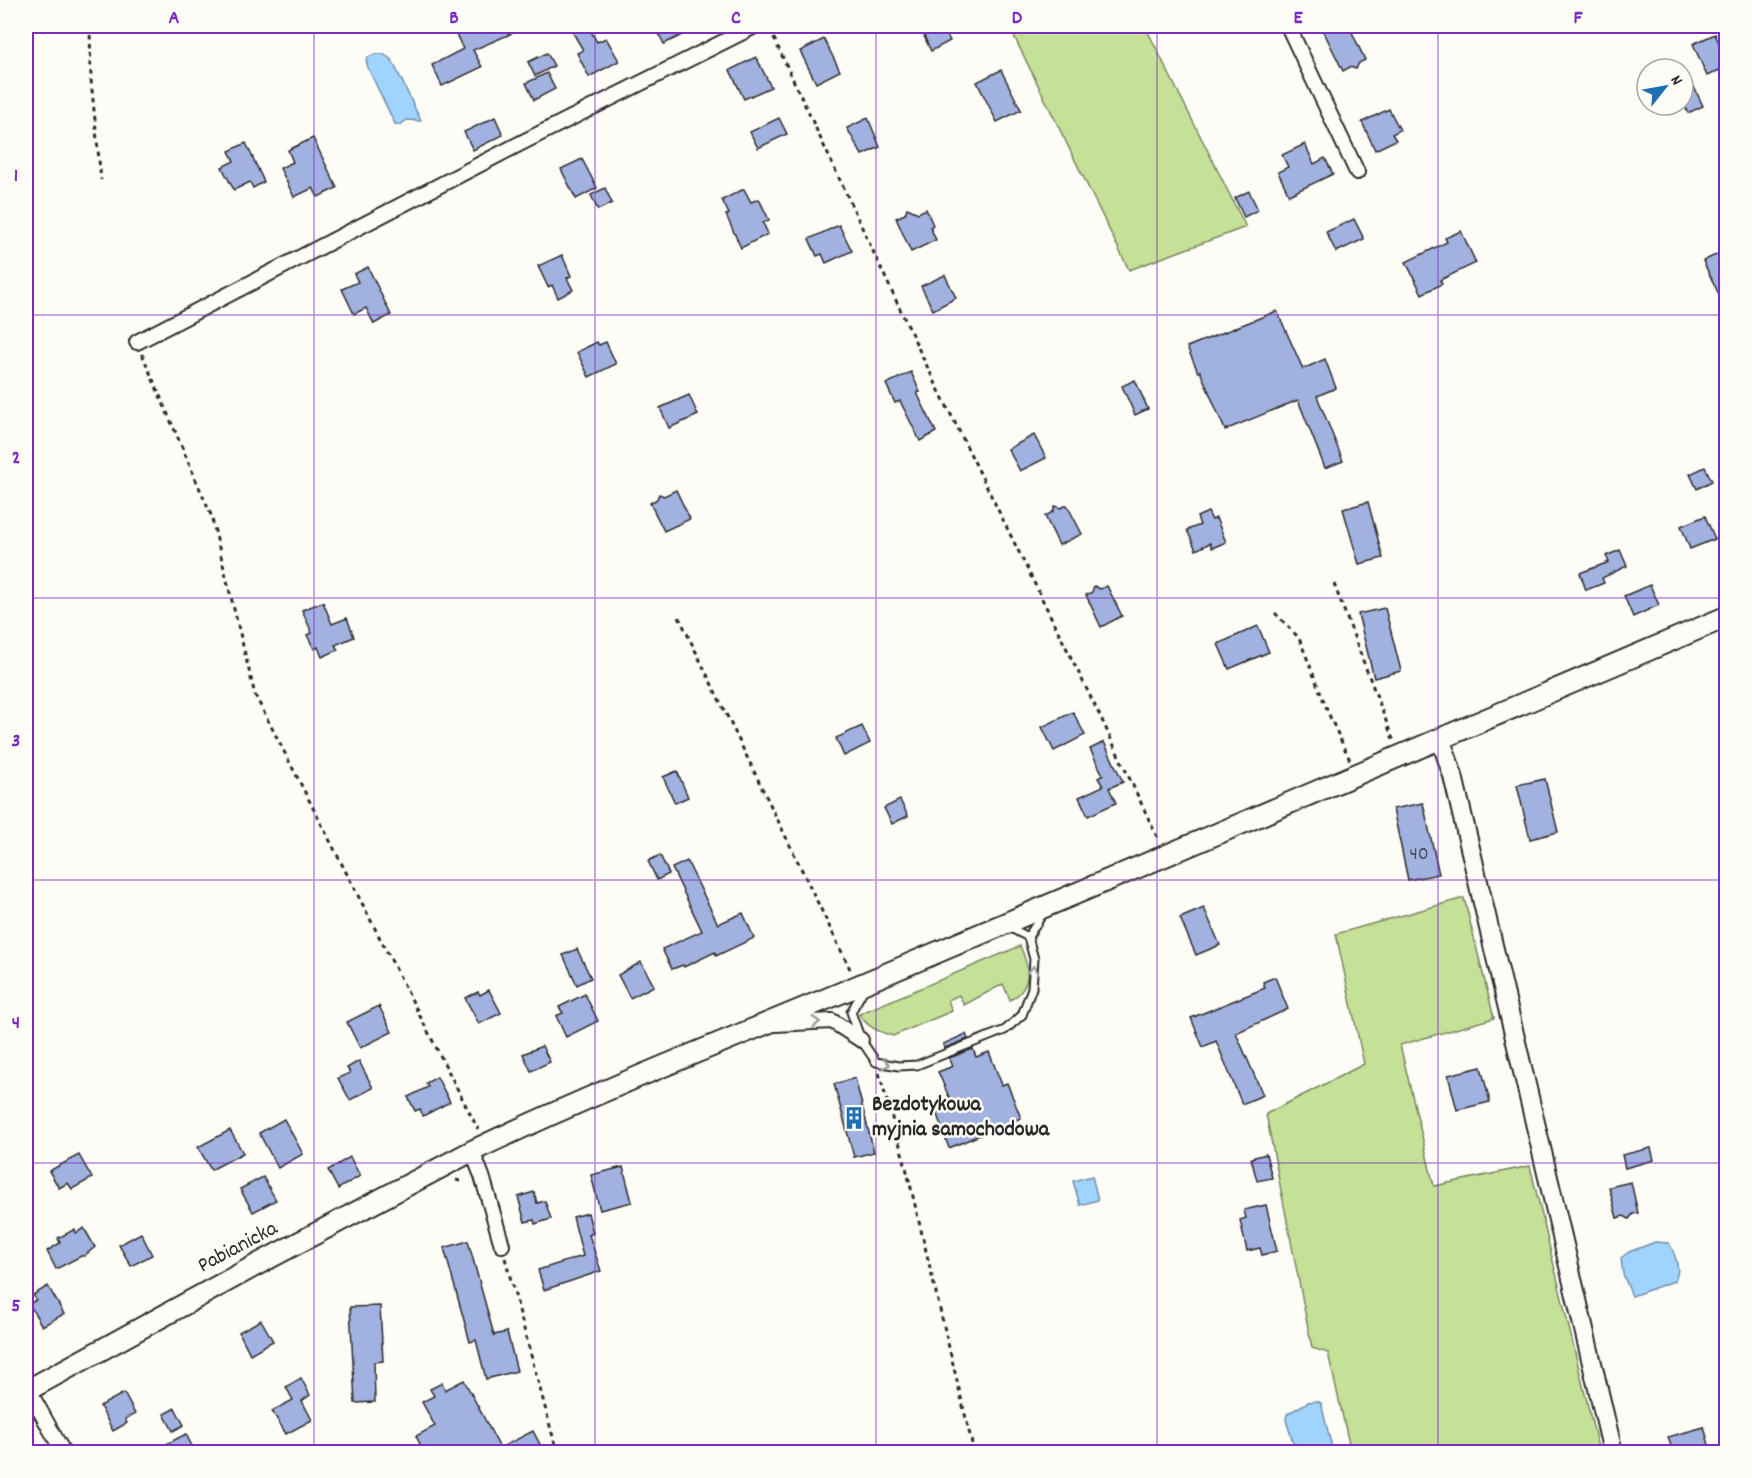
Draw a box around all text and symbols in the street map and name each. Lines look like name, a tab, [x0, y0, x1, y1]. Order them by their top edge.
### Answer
text: A	[169, 5, 180, 33]
text: B	[449, 5, 459, 33]
text: C	[731, 5, 741, 33]
text: D	[1012, 5, 1023, 33]
text: E	[1293, 5, 1303, 33]
text: F	[1574, 5, 1584, 33]
north arrow	[1635, 57, 1695, 117]
text: N	[1664, 71, 1688, 90]
text: 1	[14, 163, 18, 191]
text: 2	[12, 445, 20, 473]
text: 3	[12, 728, 20, 756]
house number: 40	[1409, 841, 1429, 869]
one-way arrow	[1026, 966, 1039, 975]
text: 4	[12, 1010, 20, 1038]
one-way arrow	[811, 1015, 820, 1028]
one-way arrow	[881, 1057, 891, 1070]
place label: Bezdotykowa myjnia samochodowa	[872, 1090, 1050, 1146]
building icon: Bezdotykowa myjnia samochodowa	[841, 1105, 867, 1131]
street label: Pabianicka	[193, 1214, 284, 1282]
text: 5	[11, 1293, 21, 1321]

